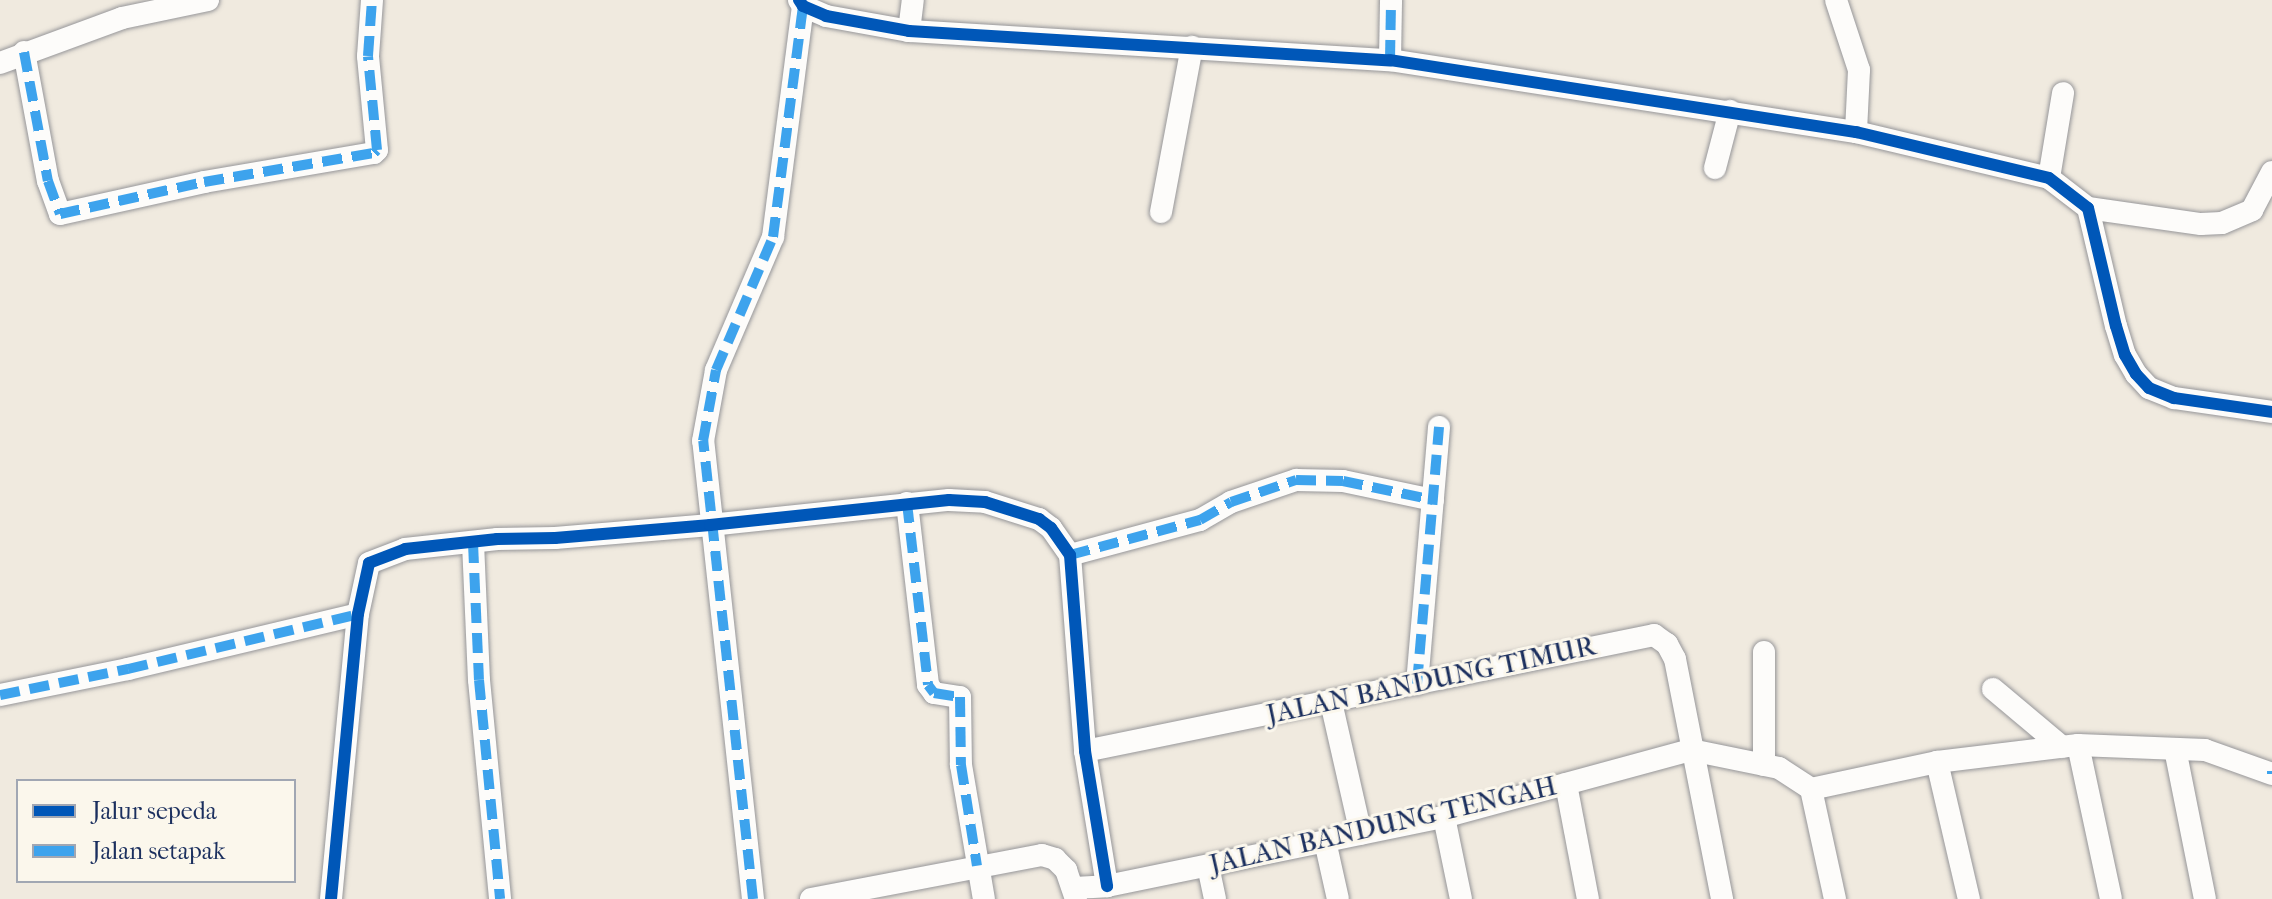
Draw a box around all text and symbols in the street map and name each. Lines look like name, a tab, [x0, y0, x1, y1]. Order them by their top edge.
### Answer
street label: JALAN BANDUNG TIMUR	[1263, 629, 1599, 731]
street label: JALAN BANDUNG TENGAH	[1206, 769, 1560, 881]
legend	[16, 779, 296, 883]
text: Jalur sepeda	[92, 797, 217, 825]
text: Jalan setapak	[92, 837, 225, 865]

